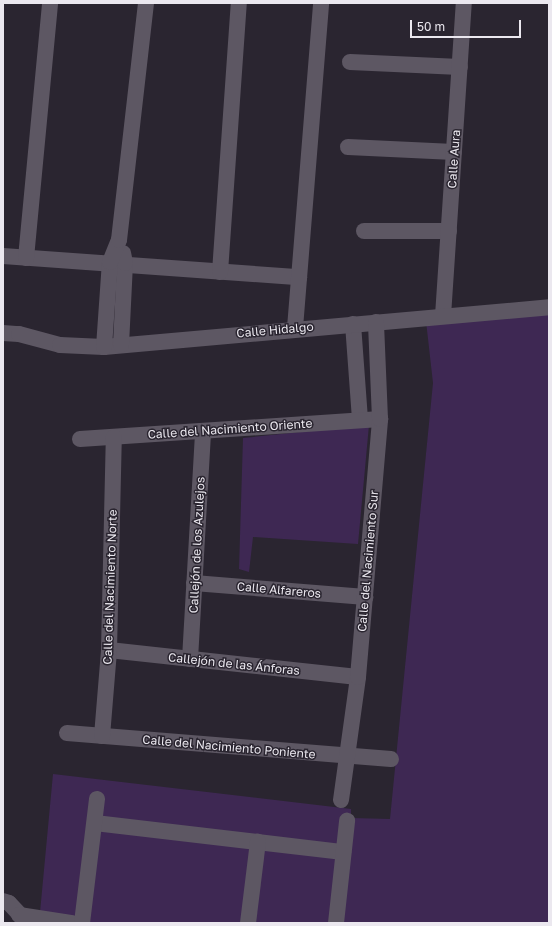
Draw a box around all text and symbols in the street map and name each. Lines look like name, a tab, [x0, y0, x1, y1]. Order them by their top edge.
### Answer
scale bar	[412, 12, 523, 38]
text: 50 m	[417, 19, 445, 34]
street label: Calle Aura	[445, 129, 463, 189]
street label: Calle Hidalgo	[236, 319, 314, 341]
street label: Calle del Nacimiento Oriente	[147, 416, 313, 442]
street label: Callejón de los Azulejos	[186, 476, 208, 614]
street label: Calle del Nacimiento Sur	[355, 490, 381, 632]
street label: Calle del Nacimiento Norte	[100, 509, 120, 665]
street label: Calle Alfareros	[236, 579, 322, 601]
street label: Callejón de las Ánforas	[168, 650, 300, 678]
street label: Calle del Nacimiento Poniente	[142, 732, 316, 762]

